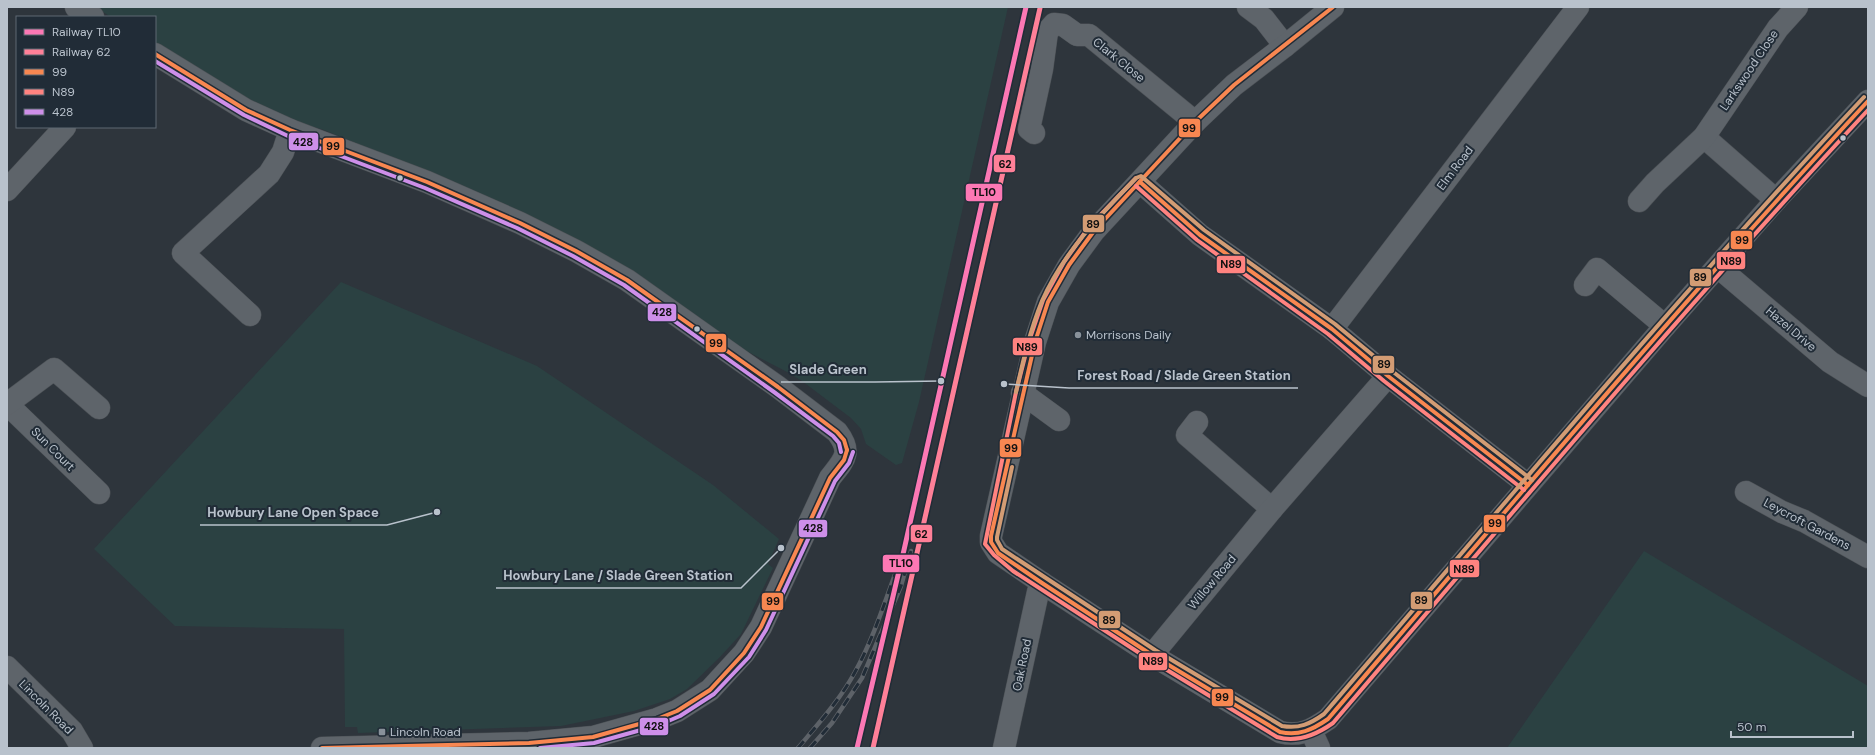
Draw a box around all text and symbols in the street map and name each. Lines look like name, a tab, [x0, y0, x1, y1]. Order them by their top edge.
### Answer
legend	[16, 16, 156, 128]
text: Railway TL10	[52, 24, 121, 40]
street label: Larkswood Close	[1716, 26, 1782, 113]
street label: Clark Close	[1090, 34, 1149, 86]
text: Railway 62	[52, 44, 110, 60]
text: 99	[52, 64, 67, 80]
text: N89	[52, 84, 75, 100]
text: 428	[52, 104, 73, 120]
line badge: 99	[1178, 118, 1201, 138]
text: 99	[1182, 121, 1196, 135]
line badge: 428	[288, 132, 319, 151]
unlabelled marker	[1838, 133, 1848, 143]
text: 428	[293, 135, 313, 149]
line badge: 99	[322, 137, 345, 156]
text: 99	[326, 139, 340, 153]
street label: Elm Road	[1433, 143, 1477, 193]
line badge: 62	[993, 154, 1016, 173]
text: 62	[998, 157, 1012, 171]
unlabelled marker	[395, 173, 405, 183]
line badge: TL10	[965, 183, 1003, 202]
text: TL10	[972, 185, 996, 199]
line badge: 89	[1082, 214, 1105, 233]
text: 89	[1086, 217, 1100, 231]
line badge: 99	[1730, 230, 1753, 250]
text: 99	[1735, 233, 1749, 247]
line badge: N89	[1716, 251, 1746, 270]
text: N89	[1720, 254, 1742, 268]
line badge: N89	[1216, 255, 1246, 274]
text: N89	[1220, 257, 1242, 271]
line badge: 89	[1689, 268, 1712, 287]
text: 89	[1693, 270, 1707, 284]
line badge: 428	[647, 303, 677, 322]
street label: Hazel Drive	[1762, 303, 1820, 355]
text: 428	[652, 305, 672, 319]
unlabelled marker	[692, 324, 702, 334]
place label: Morrisons Daily	[1086, 327, 1172, 343]
marker: Morrisons Daily	[1073, 330, 1083, 340]
line badge: 99	[705, 333, 727, 353]
text: 99	[709, 336, 723, 350]
line badge: N89	[1012, 337, 1043, 356]
text: N89	[1016, 340, 1038, 354]
line badge: 89	[1372, 355, 1395, 374]
callout: Slade Green	[781, 357, 875, 382]
text: 89	[1377, 357, 1391, 371]
text: Slade Green	[789, 361, 867, 378]
callout: Forest Road / Slade Green Station	[1069, 363, 1298, 388]
text: Forest Road / Slade Green Station	[1077, 367, 1291, 384]
street label: Sun Court	[28, 424, 79, 475]
line badge: 99	[999, 438, 1022, 458]
text: 99	[1004, 441, 1018, 455]
street label: Leycroft Gardens	[1761, 494, 1853, 554]
callout: Howbury Lane Open Space	[200, 500, 387, 525]
text: Howbury Lane Open Space	[207, 504, 379, 521]
line badge: 99	[1483, 514, 1506, 533]
text: 99	[1488, 516, 1502, 530]
line badge: 428	[798, 519, 828, 538]
text: 428	[803, 521, 823, 535]
line badge: 62	[910, 524, 933, 543]
text: 62	[914, 527, 928, 541]
street label: Willow Road	[1184, 551, 1240, 613]
line badge: TL10	[882, 554, 920, 573]
text: TL10	[889, 556, 913, 570]
line badge: N89	[1449, 559, 1480, 578]
text: N89	[1453, 562, 1475, 576]
callout: Howbury Lane / Slade Green Station	[496, 563, 741, 588]
text: Howbury Lane / Slade Green Station	[503, 567, 733, 584]
line badge: 89	[1410, 591, 1433, 610]
line badge: 99	[761, 592, 784, 611]
text: 89	[1414, 593, 1428, 607]
text: 99	[766, 594, 780, 608]
line badge: 89	[1098, 610, 1121, 629]
text: 89	[1102, 613, 1116, 627]
street label: Oak Road	[1009, 637, 1035, 693]
line badge: N89	[1138, 652, 1168, 671]
text: N89	[1142, 654, 1164, 668]
street label: Lincoln Road	[15, 676, 77, 738]
line badge: 99	[1211, 688, 1234, 707]
text: 99	[1215, 690, 1229, 704]
scale bar	[1731, 713, 1853, 739]
line badge: 428	[639, 717, 669, 736]
text: 428	[644, 719, 664, 733]
text: 50 m	[1737, 719, 1766, 735]
place label: Lincoln Road	[390, 724, 461, 740]
marker: Lincoln Road	[377, 727, 387, 737]

